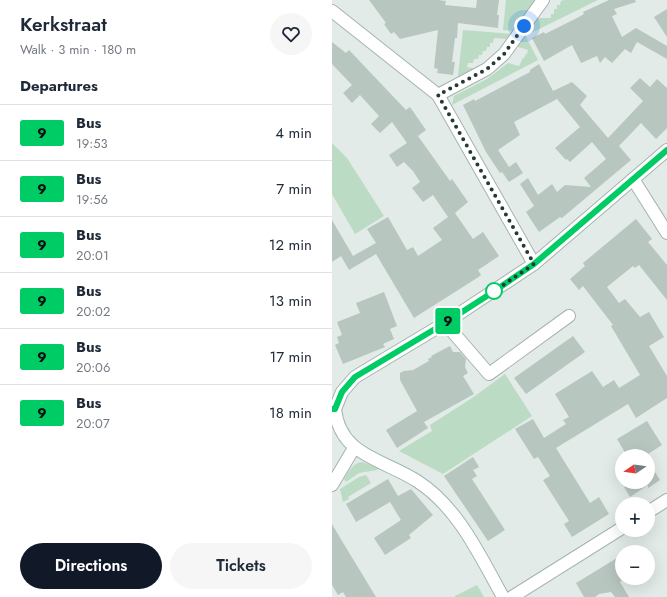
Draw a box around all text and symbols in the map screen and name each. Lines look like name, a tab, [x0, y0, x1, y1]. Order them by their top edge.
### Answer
text: Kerkstraat	[20, 11, 107, 38]
button: heart	[270, 13, 312, 55]
your location	[514, 16, 534, 36]
text: Walk · 3 min · 180 m	[20, 40, 136, 59]
text: Departures	[20, 75, 98, 97]
text: Bus	[76, 112, 101, 134]
text: 4 min	[275, 122, 312, 144]
text: 9	[37, 123, 47, 143]
text: 19:53	[76, 134, 108, 153]
text: Bus	[76, 168, 101, 190]
text: 7 min	[276, 178, 312, 200]
text: 9	[37, 179, 47, 199]
text: 19:56	[76, 190, 108, 209]
text: Bus	[76, 224, 101, 246]
text: 12 min	[269, 234, 312, 256]
text: 9	[37, 235, 47, 255]
text: 20:01	[76, 246, 109, 265]
text: Bus	[76, 280, 101, 302]
unlabelled marker	[485, 282, 503, 300]
text: 13 min	[269, 290, 312, 312]
text: 9	[37, 291, 47, 311]
text: 20:02	[76, 302, 110, 321]
line badge: 9	[435, 308, 461, 334]
text: 9	[443, 311, 453, 331]
text: Bus	[76, 336, 101, 358]
text: 17 min	[269, 346, 312, 368]
text: 9	[37, 347, 47, 367]
text: 20:06	[76, 358, 110, 377]
text: Bus	[76, 392, 101, 414]
text: 18 min	[269, 402, 312, 424]
text: 9	[37, 403, 47, 423]
text: 20:07	[76, 414, 110, 433]
north arrow	[615, 449, 655, 489]
map controls	[615, 449, 655, 585]
button: +	[615, 497, 655, 537]
button: Directions	[20, 543, 162, 589]
button: Tickets	[170, 543, 312, 589]
button: −	[615, 545, 655, 585]

